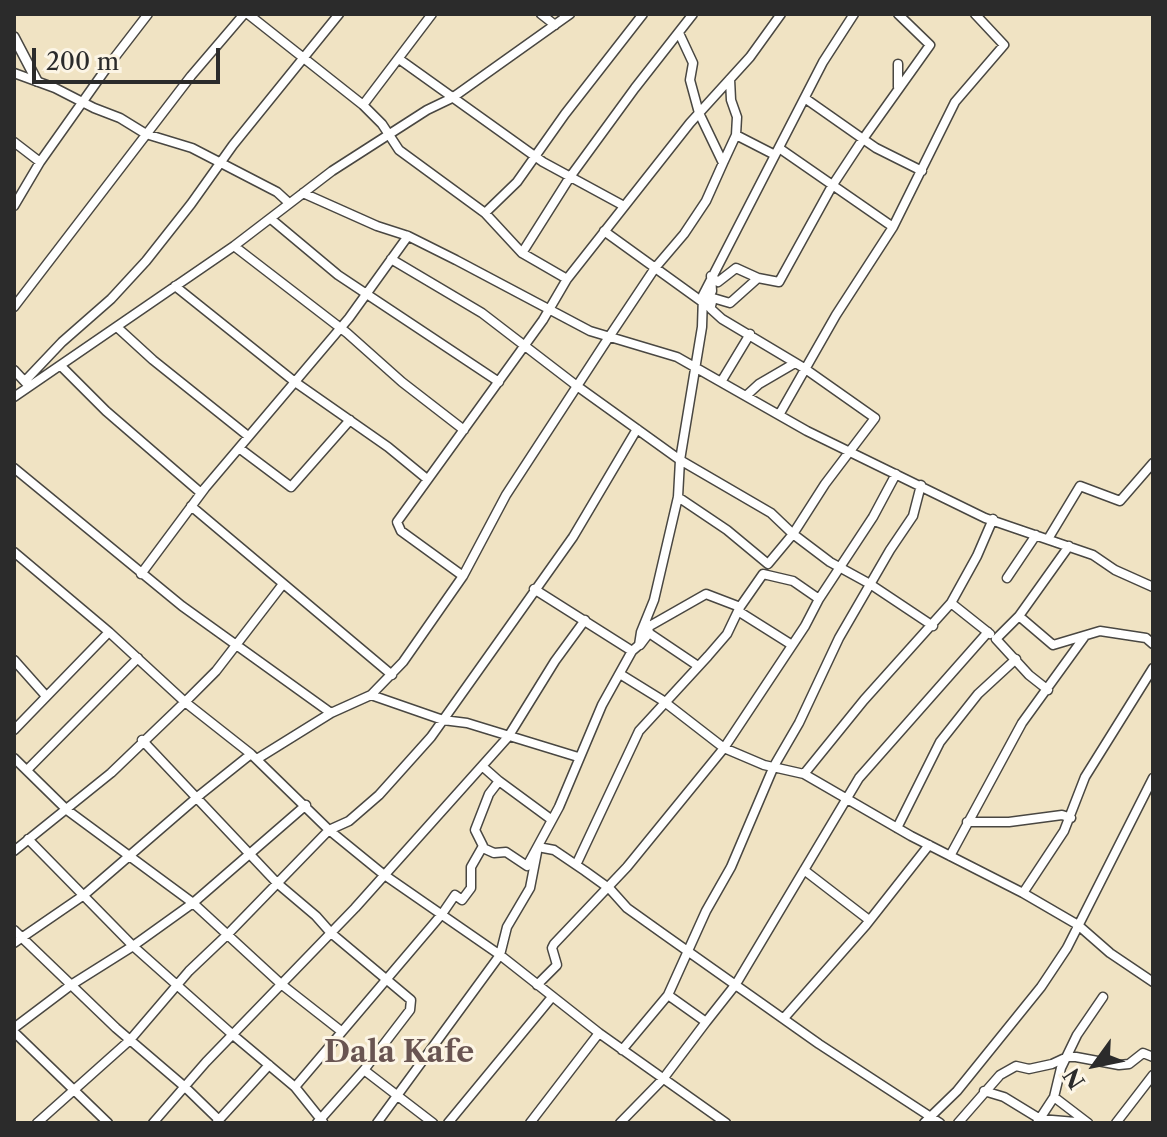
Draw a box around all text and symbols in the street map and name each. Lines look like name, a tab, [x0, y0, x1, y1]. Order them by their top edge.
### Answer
scale bar	[36, 32, 224, 82]
text: 200 m	[46, 47, 119, 76]
north arrow	[1055, 1025, 1135, 1105]
district label: Dala Kafe	[324, 1035, 474, 1071]
text: N	[1058, 1063, 1091, 1094]

